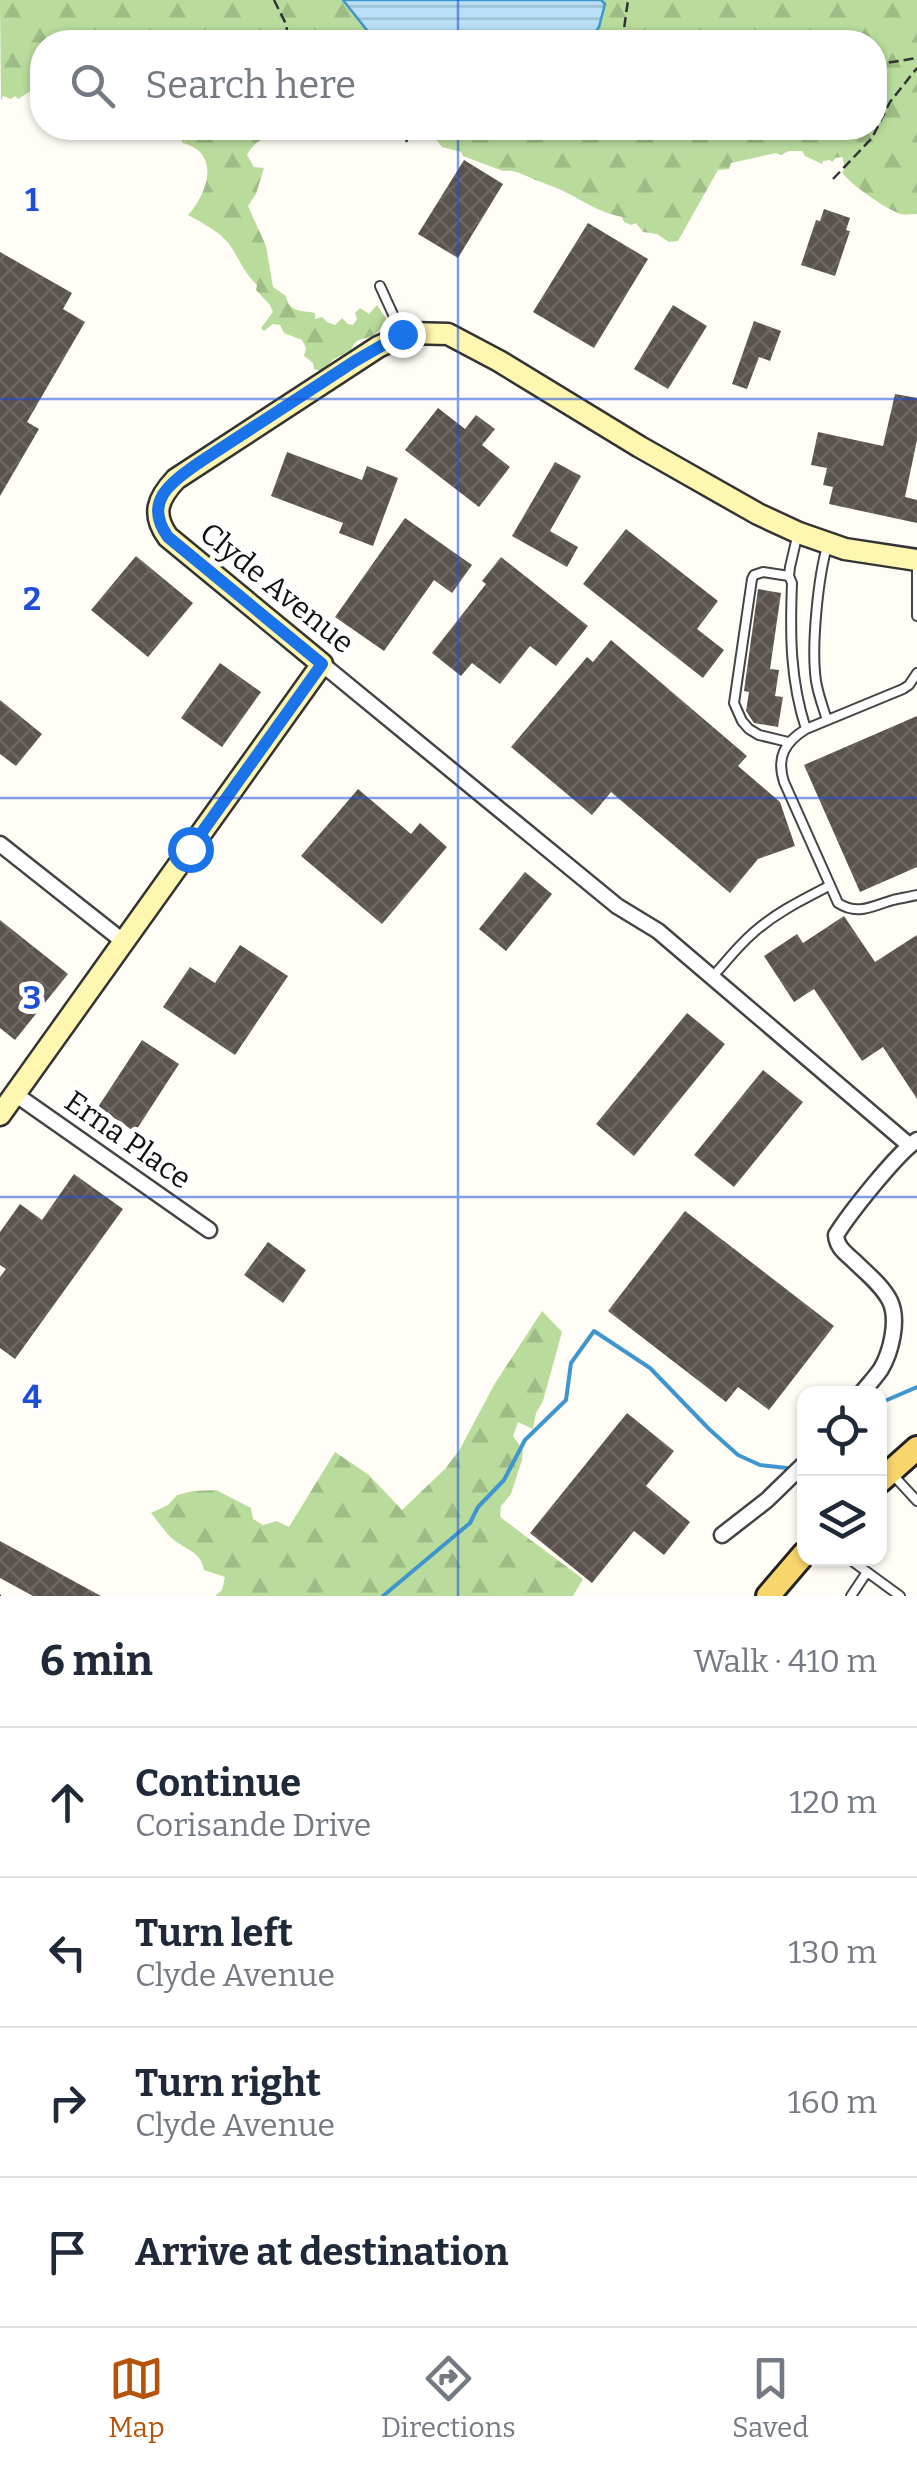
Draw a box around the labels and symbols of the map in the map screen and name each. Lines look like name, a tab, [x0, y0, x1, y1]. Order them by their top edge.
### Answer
text: 1	[25, 181, 39, 219]
route end	[380, 312, 426, 358]
street label: Clyde Avenue	[193, 515, 361, 661]
text: 2	[23, 580, 41, 618]
route start	[168, 827, 214, 873]
text: 3	[23, 979, 41, 1017]
street label: Erna Place	[58, 1083, 198, 1197]
text: 4	[22, 1378, 42, 1416]

